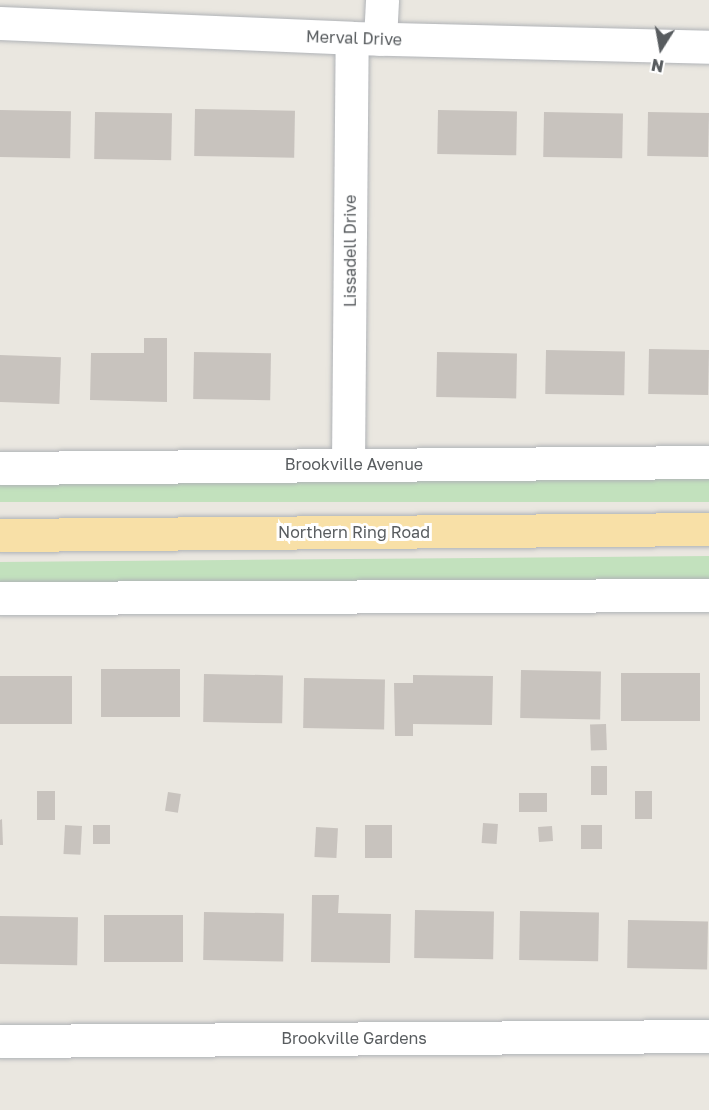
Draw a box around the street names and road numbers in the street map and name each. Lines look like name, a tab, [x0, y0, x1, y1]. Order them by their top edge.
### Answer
street label: Merval Drive	[306, 27, 402, 49]
street label: Lissadell Drive	[340, 195, 360, 307]
street label: Brookville Avenue	[285, 454, 423, 474]
street label: Northern Ring Road	[278, 522, 430, 542]
street label: Brookville Gardens	[281, 1028, 427, 1048]

